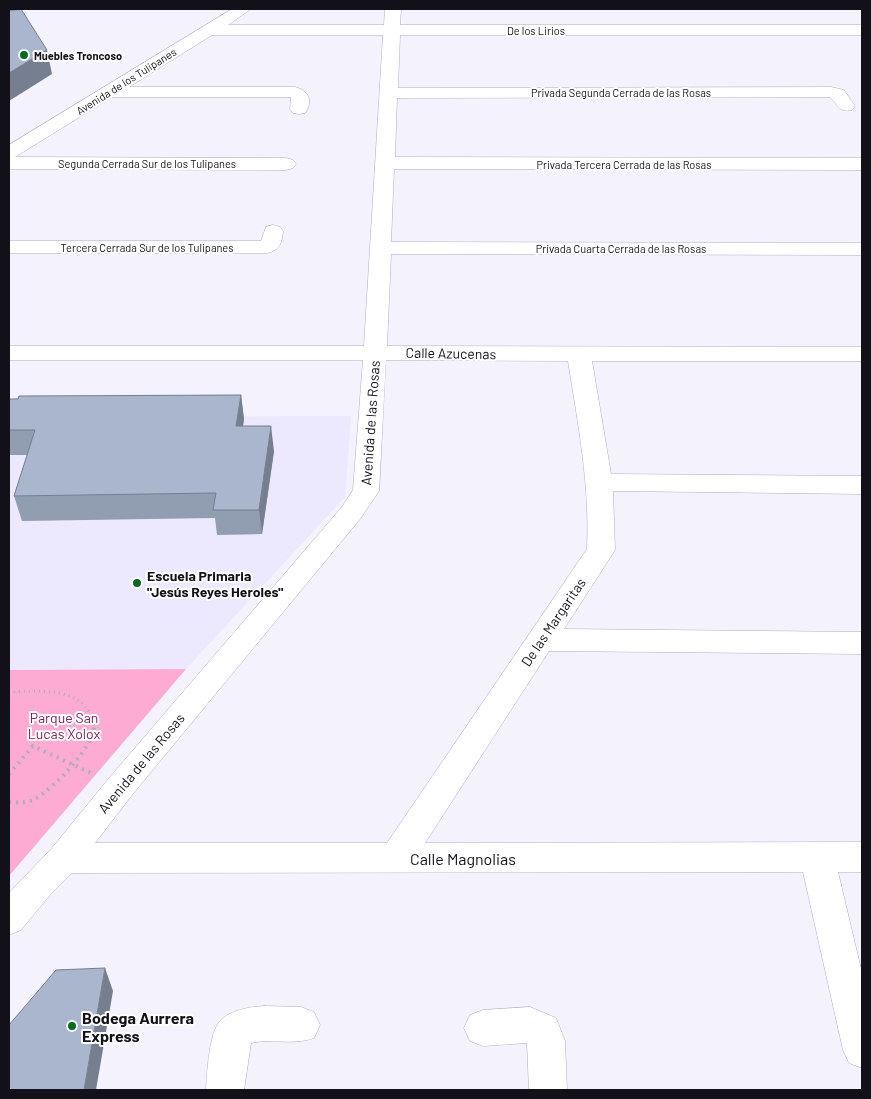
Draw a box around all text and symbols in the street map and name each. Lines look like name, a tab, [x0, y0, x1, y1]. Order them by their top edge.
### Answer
street label: De los Lirios	[507, 24, 565, 37]
street label: Avenida de los Tulipanes	[74, 45, 178, 117]
marker: Muebles Troncoso	[18, 49, 30, 61]
place label: Muebles Troncoso	[34, 49, 122, 62]
street label: Privada Segunda Cerrada de las Rosas	[531, 86, 711, 99]
street label: Segunda Cerrada Sur de los Tulipanes	[58, 157, 236, 170]
street label: Privada Tercera Cerrada de las Rosas	[536, 158, 712, 171]
street label: Tercera Cerrada Sur de los Tulipanes	[61, 241, 233, 254]
street label: Privada Cuarta Cerrada de las Rosas	[536, 242, 706, 255]
street label: Calle Azucenas	[406, 344, 497, 362]
street label: Avenida de las Rosas	[357, 360, 383, 486]
place label: Escuela Primaria "Jesús Reyes Heroles"	[147, 567, 283, 600]
street label: De las Margaritas	[517, 574, 589, 670]
marker: Escuela Primaria "Jesús Reyes Heroles"	[131, 577, 143, 589]
park label: Parque San Lucas Xolox	[28, 709, 101, 742]
street label: Avenida de las Rosas	[94, 709, 188, 816]
street label: Calle Magnolias	[410, 849, 516, 868]
place label: Bodega Aurrera Express	[82, 1008, 194, 1045]
marker: Bodega Aurrera Express	[66, 1020, 78, 1032]

